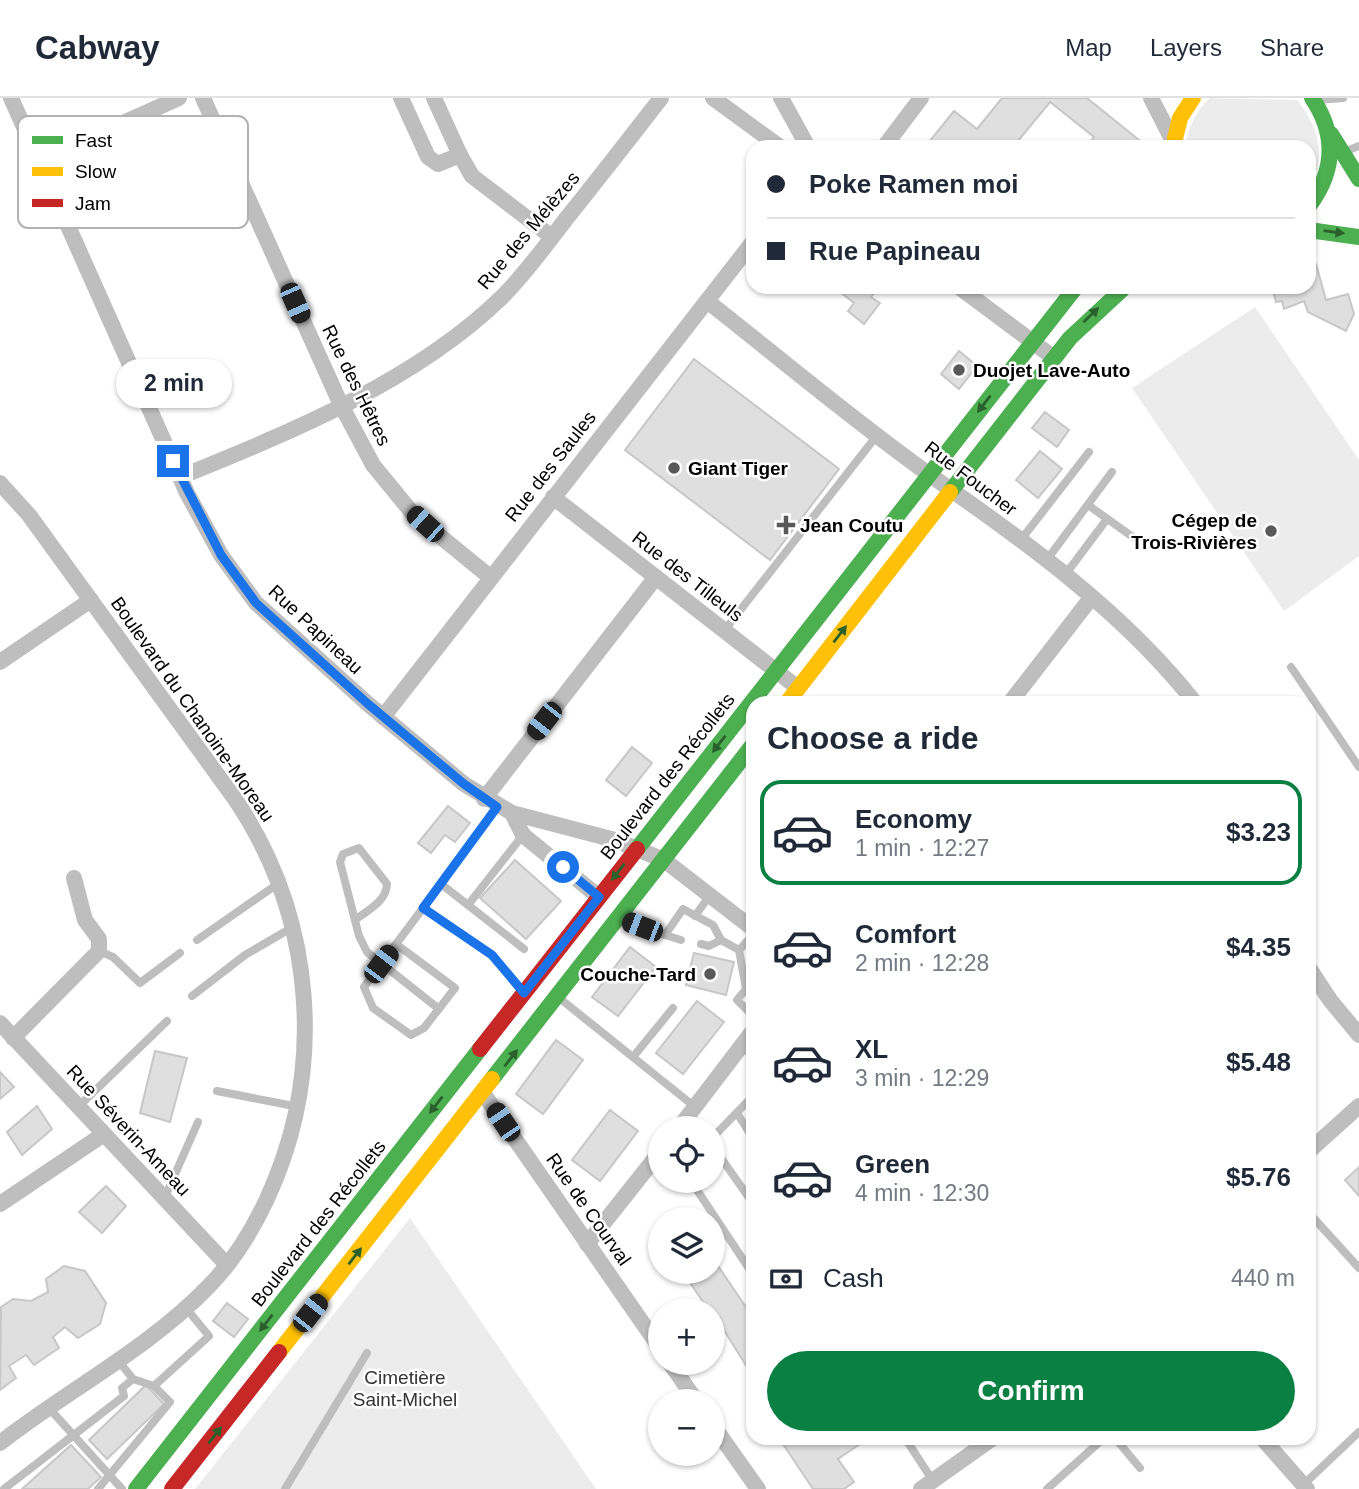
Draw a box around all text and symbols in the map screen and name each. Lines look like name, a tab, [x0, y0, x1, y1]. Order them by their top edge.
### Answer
text: Cabway	[35, 29, 160, 66]
text: Map	[1065, 34, 1112, 61]
text: Layers	[1150, 34, 1222, 61]
text: Share	[1260, 34, 1324, 61]
legend	[18, 116, 248, 228]
text: Fast	[75, 130, 113, 151]
text: Slow	[75, 161, 116, 182]
street label: Rue des Mélèzes	[473, 167, 584, 293]
text: Poke Ramen moi	[809, 169, 1019, 199]
text: Jam	[75, 193, 111, 214]
one-way arrow	[1323, 227, 1345, 238]
text: Rue Papineau	[809, 236, 981, 266]
car	[277, 280, 314, 326]
one-way arrow	[1083, 307, 1100, 324]
street label: Rue des Hêtres	[318, 321, 395, 449]
callout: 2 min	[115, 360, 231, 408]
place label: Duojet Lave-Auto	[973, 360, 1130, 381]
marker: Duojet Lave-Auto	[951, 362, 967, 378]
text: 2 min	[144, 370, 204, 396]
one-way arrow	[976, 395, 991, 413]
street label: Rue des Saules	[501, 407, 600, 526]
street label: Rue Foucher	[921, 437, 1021, 520]
route end	[157, 445, 189, 477]
place label: Giant Tiger	[688, 458, 789, 479]
marker: Giant Tiger	[666, 460, 682, 476]
car	[403, 502, 448, 546]
place label: Cégep de Trois-Rivières	[1131, 510, 1257, 553]
place label: Jean Coutu	[800, 515, 903, 536]
marker: Jean Coutu	[778, 517, 794, 533]
marker: Cégep de Trois-Rivières	[1263, 523, 1279, 539]
street label: Rue des Tilleuls	[628, 527, 747, 626]
street label: Rue Papineau	[264, 581, 367, 678]
street label: Boulevard du Chanoine-Moreau	[107, 593, 278, 826]
one-way arrow	[832, 625, 846, 643]
street label: Boulevard des Récollets	[596, 689, 739, 864]
car	[523, 698, 566, 744]
text: Choose a ride	[767, 720, 979, 756]
one-way arrow	[711, 734, 726, 752]
icon: car	[771, 801, 834, 864]
text: Economy	[855, 804, 972, 834]
text: $3.23	[1226, 817, 1291, 847]
text: 1 min · 12:27	[855, 835, 989, 861]
route start	[547, 851, 579, 883]
one-way arrow	[610, 863, 625, 881]
car	[619, 910, 666, 944]
icon: car	[771, 916, 834, 979]
text: Comfort	[855, 919, 956, 949]
text: $4.35	[1226, 932, 1291, 962]
car	[360, 941, 403, 987]
text: 2 min · 12:28	[855, 950, 989, 976]
place label: Couche-Tard	[580, 964, 696, 985]
marker: Couche-Tard	[702, 966, 718, 982]
icon: car	[771, 1031, 834, 1094]
text: XL	[855, 1034, 888, 1064]
text: $5.48	[1226, 1047, 1291, 1077]
one-way arrow	[503, 1049, 517, 1067]
street label: Rue Séverin-Ameau	[63, 1061, 195, 1200]
text: 3 min · 12:29	[855, 1065, 989, 1091]
one-way arrow	[429, 1096, 444, 1114]
car	[483, 1099, 524, 1145]
map controls	[648, 1116, 725, 1466]
button: locate	[648, 1116, 725, 1193]
street label: Boulevard des Récollets	[247, 1136, 390, 1311]
icon: car	[771, 1146, 834, 1209]
street label: Rue de Courval	[542, 1149, 635, 1269]
text: Green	[855, 1149, 930, 1179]
text: $5.76	[1226, 1162, 1291, 1192]
text: 4 min · 12:30	[855, 1180, 989, 1206]
button: layers	[648, 1207, 725, 1284]
one-way arrow	[347, 1248, 362, 1265]
icon: cash	[767, 1260, 805, 1298]
text: Cash	[823, 1263, 884, 1293]
text: 440 m	[1231, 1265, 1295, 1291]
car	[289, 1290, 332, 1336]
button: +	[648, 1298, 725, 1375]
one-way arrow	[259, 1314, 273, 1332]
button: Confirm	[767, 1351, 1295, 1431]
park label: Cimetière Saint-Michel	[353, 1367, 457, 1410]
button: −	[648, 1389, 725, 1466]
one-way arrow	[207, 1427, 222, 1445]

